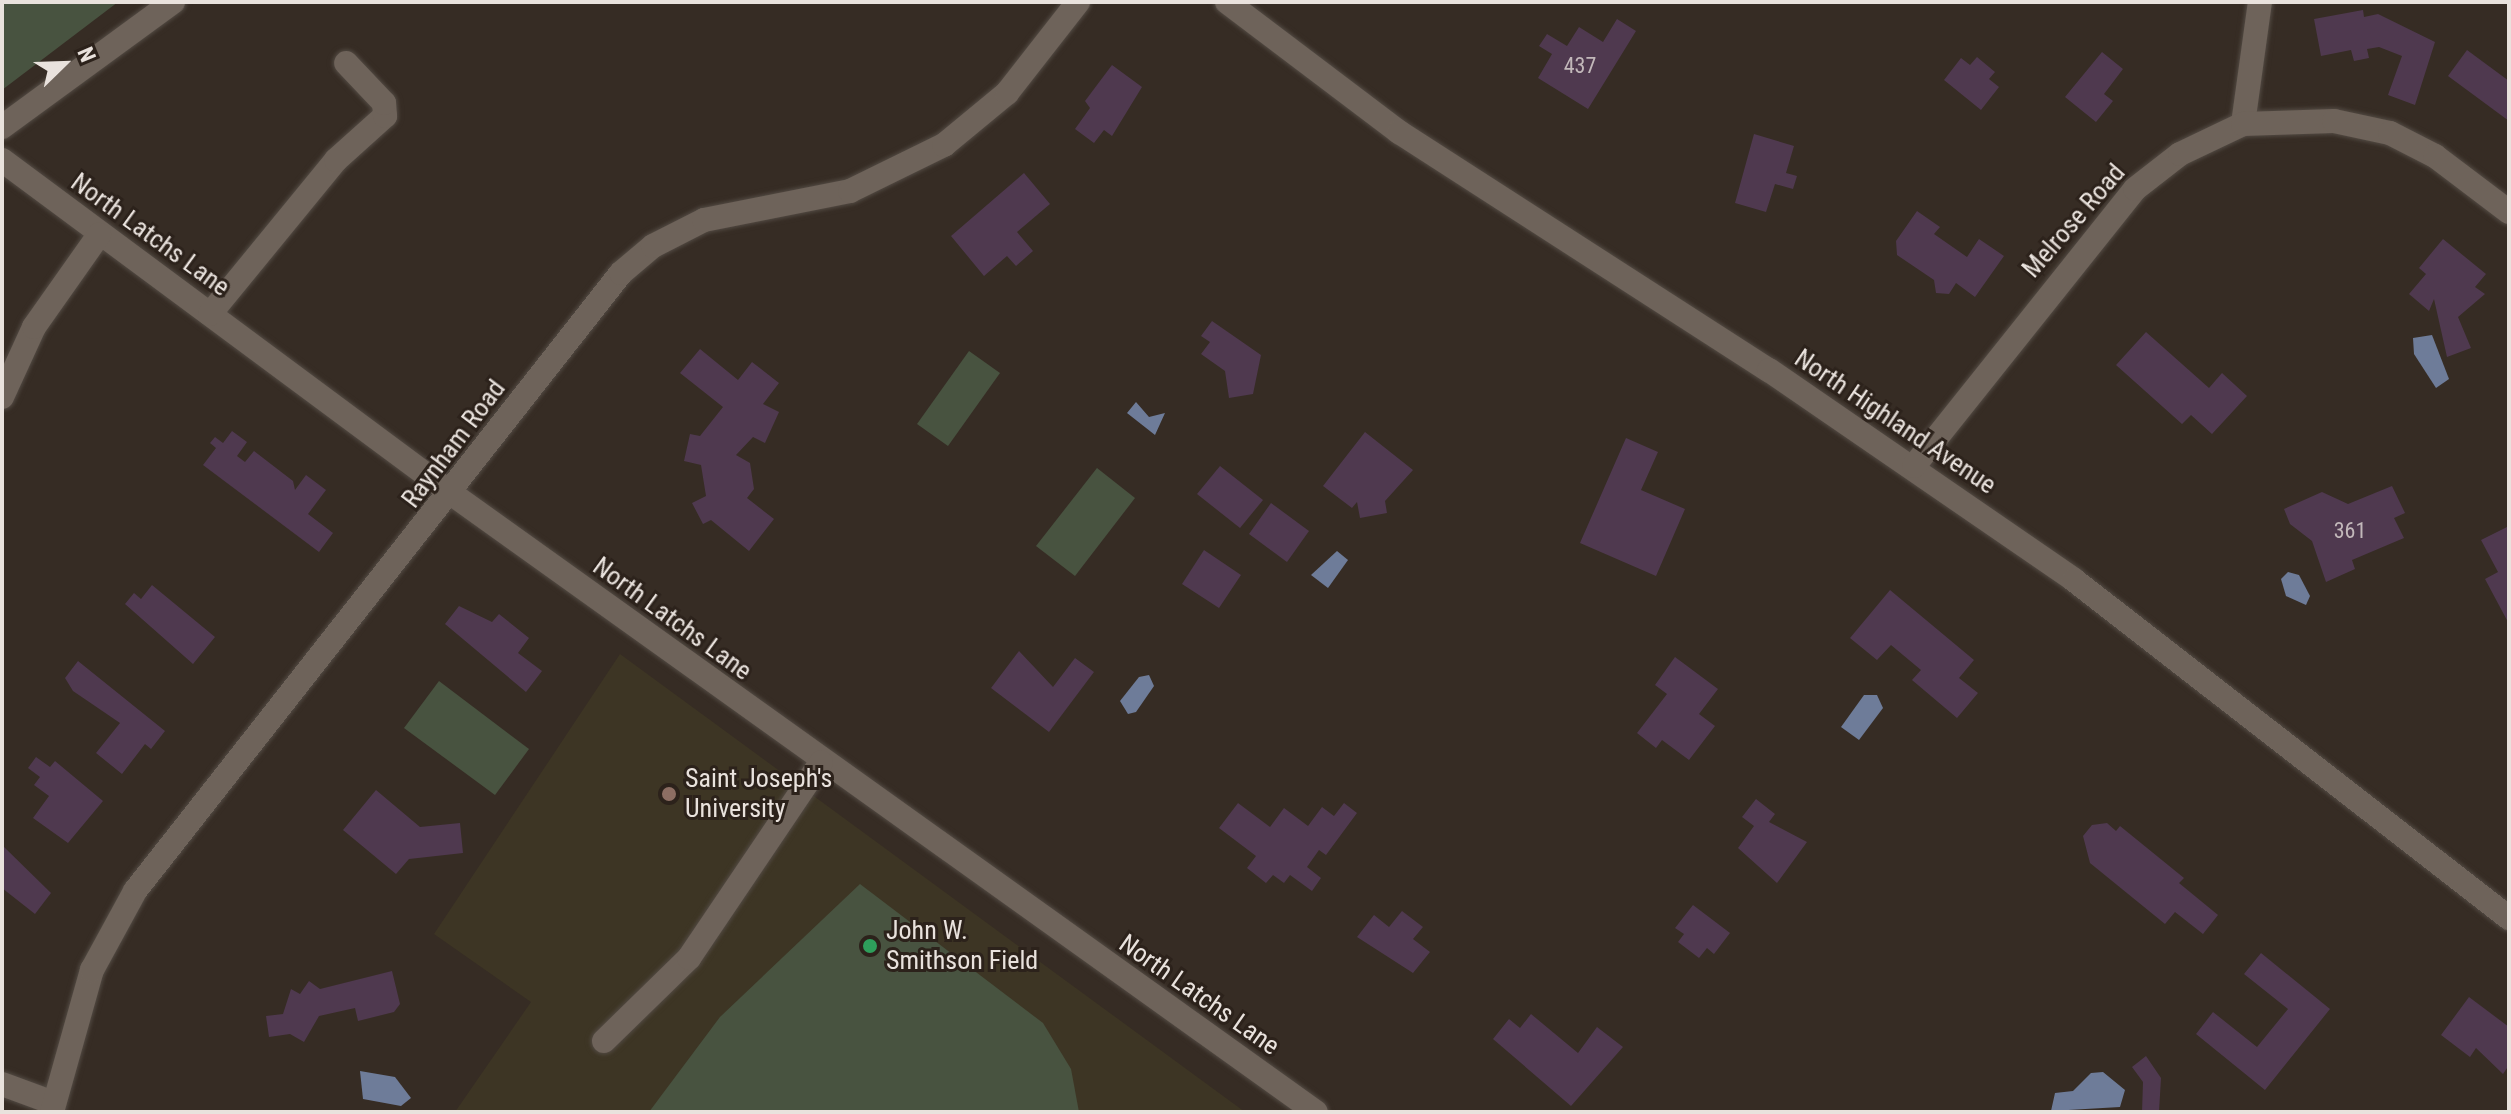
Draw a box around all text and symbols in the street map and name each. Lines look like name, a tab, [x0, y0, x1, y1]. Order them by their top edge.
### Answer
north arrow	[24, 24, 104, 104]
text: N	[72, 43, 101, 66]
house number: 437	[1564, 53, 1596, 79]
street label: Melrose Road	[2016, 158, 2132, 284]
street label: North Latchs Lane	[65, 167, 235, 303]
street label: North Highland Avenue	[1788, 343, 2002, 501]
street label: Raynham Road	[396, 374, 512, 514]
house number: 361	[2334, 518, 2366, 544]
street label: North Latchs Lane	[587, 551, 757, 687]
place label: Saint Joseph's University	[685, 763, 832, 824]
marker: Saint Joseph's University	[660, 785, 678, 803]
place label: John W. Smithson Field	[886, 915, 1038, 976]
street label: North Latchs Lane	[1113, 928, 1285, 1062]
marker: John W. Smithson Field	[861, 937, 879, 955]

